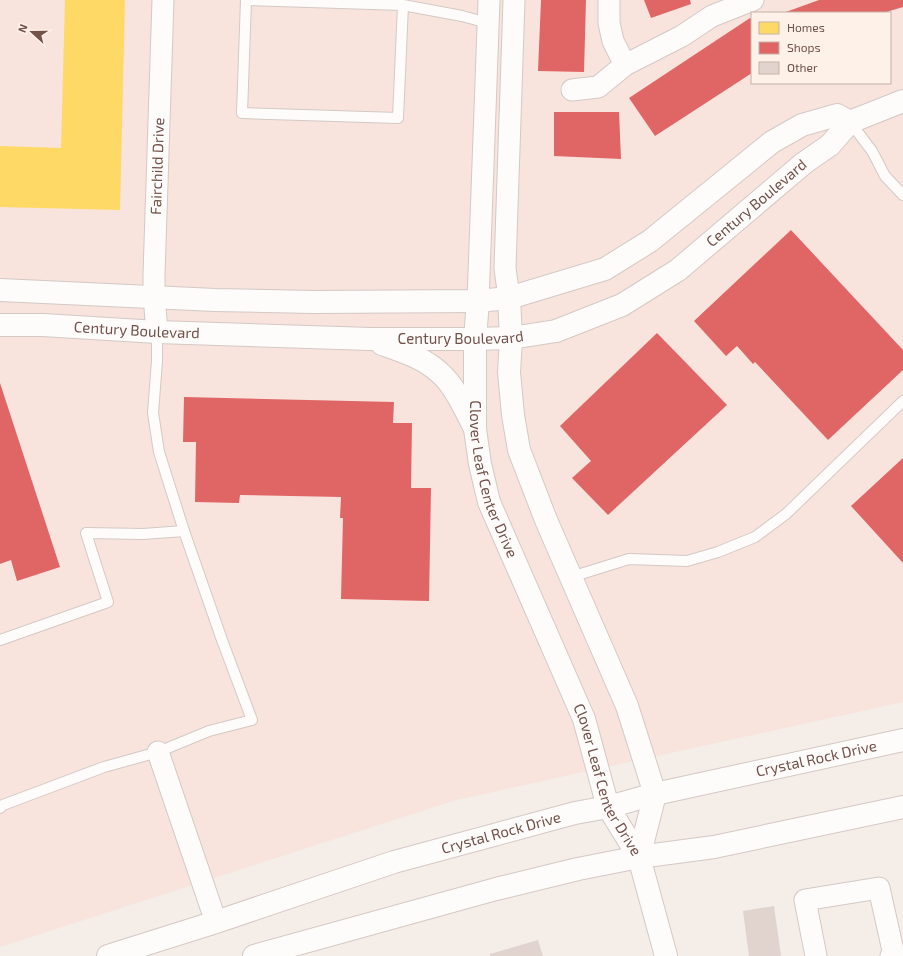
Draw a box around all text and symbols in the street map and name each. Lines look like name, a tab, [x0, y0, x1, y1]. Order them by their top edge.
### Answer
north arrow	[12, 12, 52, 52]
legend	[751, 12, 891, 84]
text: Homes	[787, 20, 825, 34]
text: N	[15, 22, 30, 34]
text: Shops	[787, 40, 821, 54]
text: Other	[787, 60, 818, 74]
street label: Fairchild Drive	[146, 117, 167, 215]
street label: Century Boulevard	[702, 155, 810, 250]
street label: Century Boulevard	[73, 317, 200, 341]
street label: Century Boulevard	[398, 326, 525, 347]
street label: Clover Leaf Center Drive	[467, 400, 522, 560]
street label: Clover Leaf Center Drive	[570, 700, 646, 859]
street label: Crystal Rock Drive	[754, 736, 878, 780]
street label: Crystal Rock Drive	[439, 807, 563, 857]

